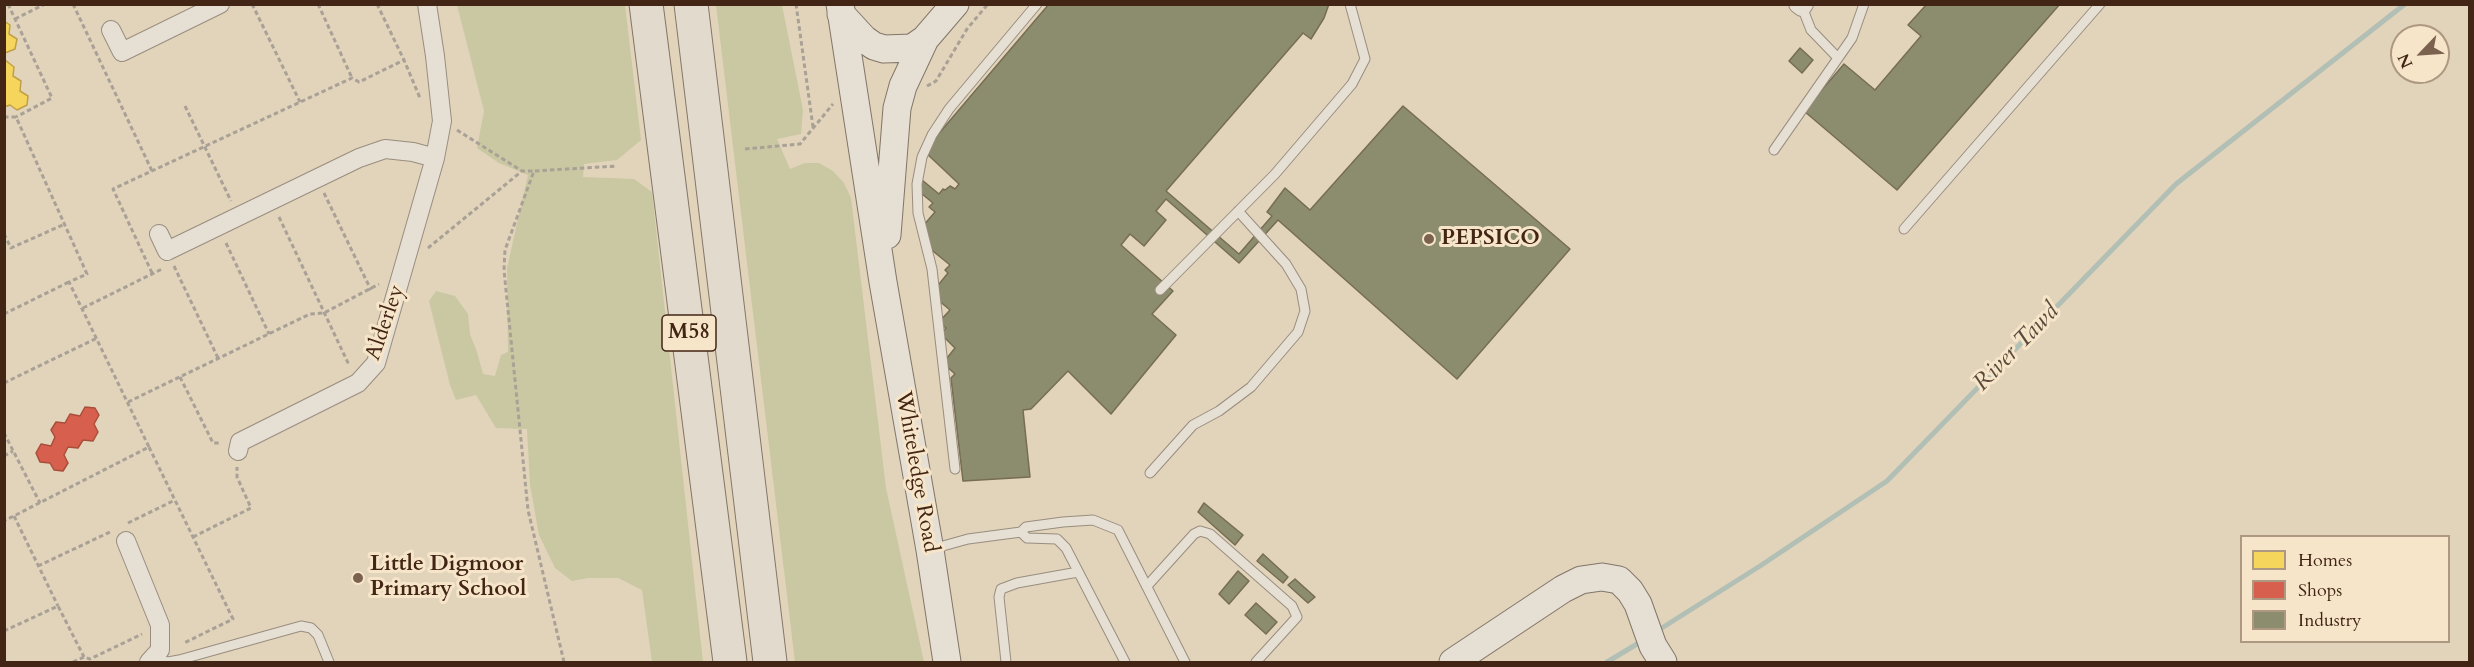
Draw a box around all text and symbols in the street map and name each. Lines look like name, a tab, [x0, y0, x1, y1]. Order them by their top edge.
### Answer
north arrow	[2390, 24, 2450, 84]
text: N	[2393, 50, 2418, 72]
place label: PEPSICO	[1441, 226, 1540, 252]
marker: PEPSICO	[1422, 232, 1436, 246]
street label: Alderley	[361, 282, 411, 364]
water label: River Tawd	[1968, 298, 2066, 398]
road number: M58	[662, 315, 716, 351]
street label: Whiteledge Road	[889, 389, 943, 555]
legend	[2240, 535, 2450, 643]
text: Homes	[2298, 548, 2352, 573]
place label: Little Digmoor Primary School	[370, 552, 526, 604]
marker: Little Digmoor Primary School	[351, 571, 365, 585]
text: Shops	[2298, 578, 2342, 603]
text: Industry	[2298, 608, 2362, 633]

